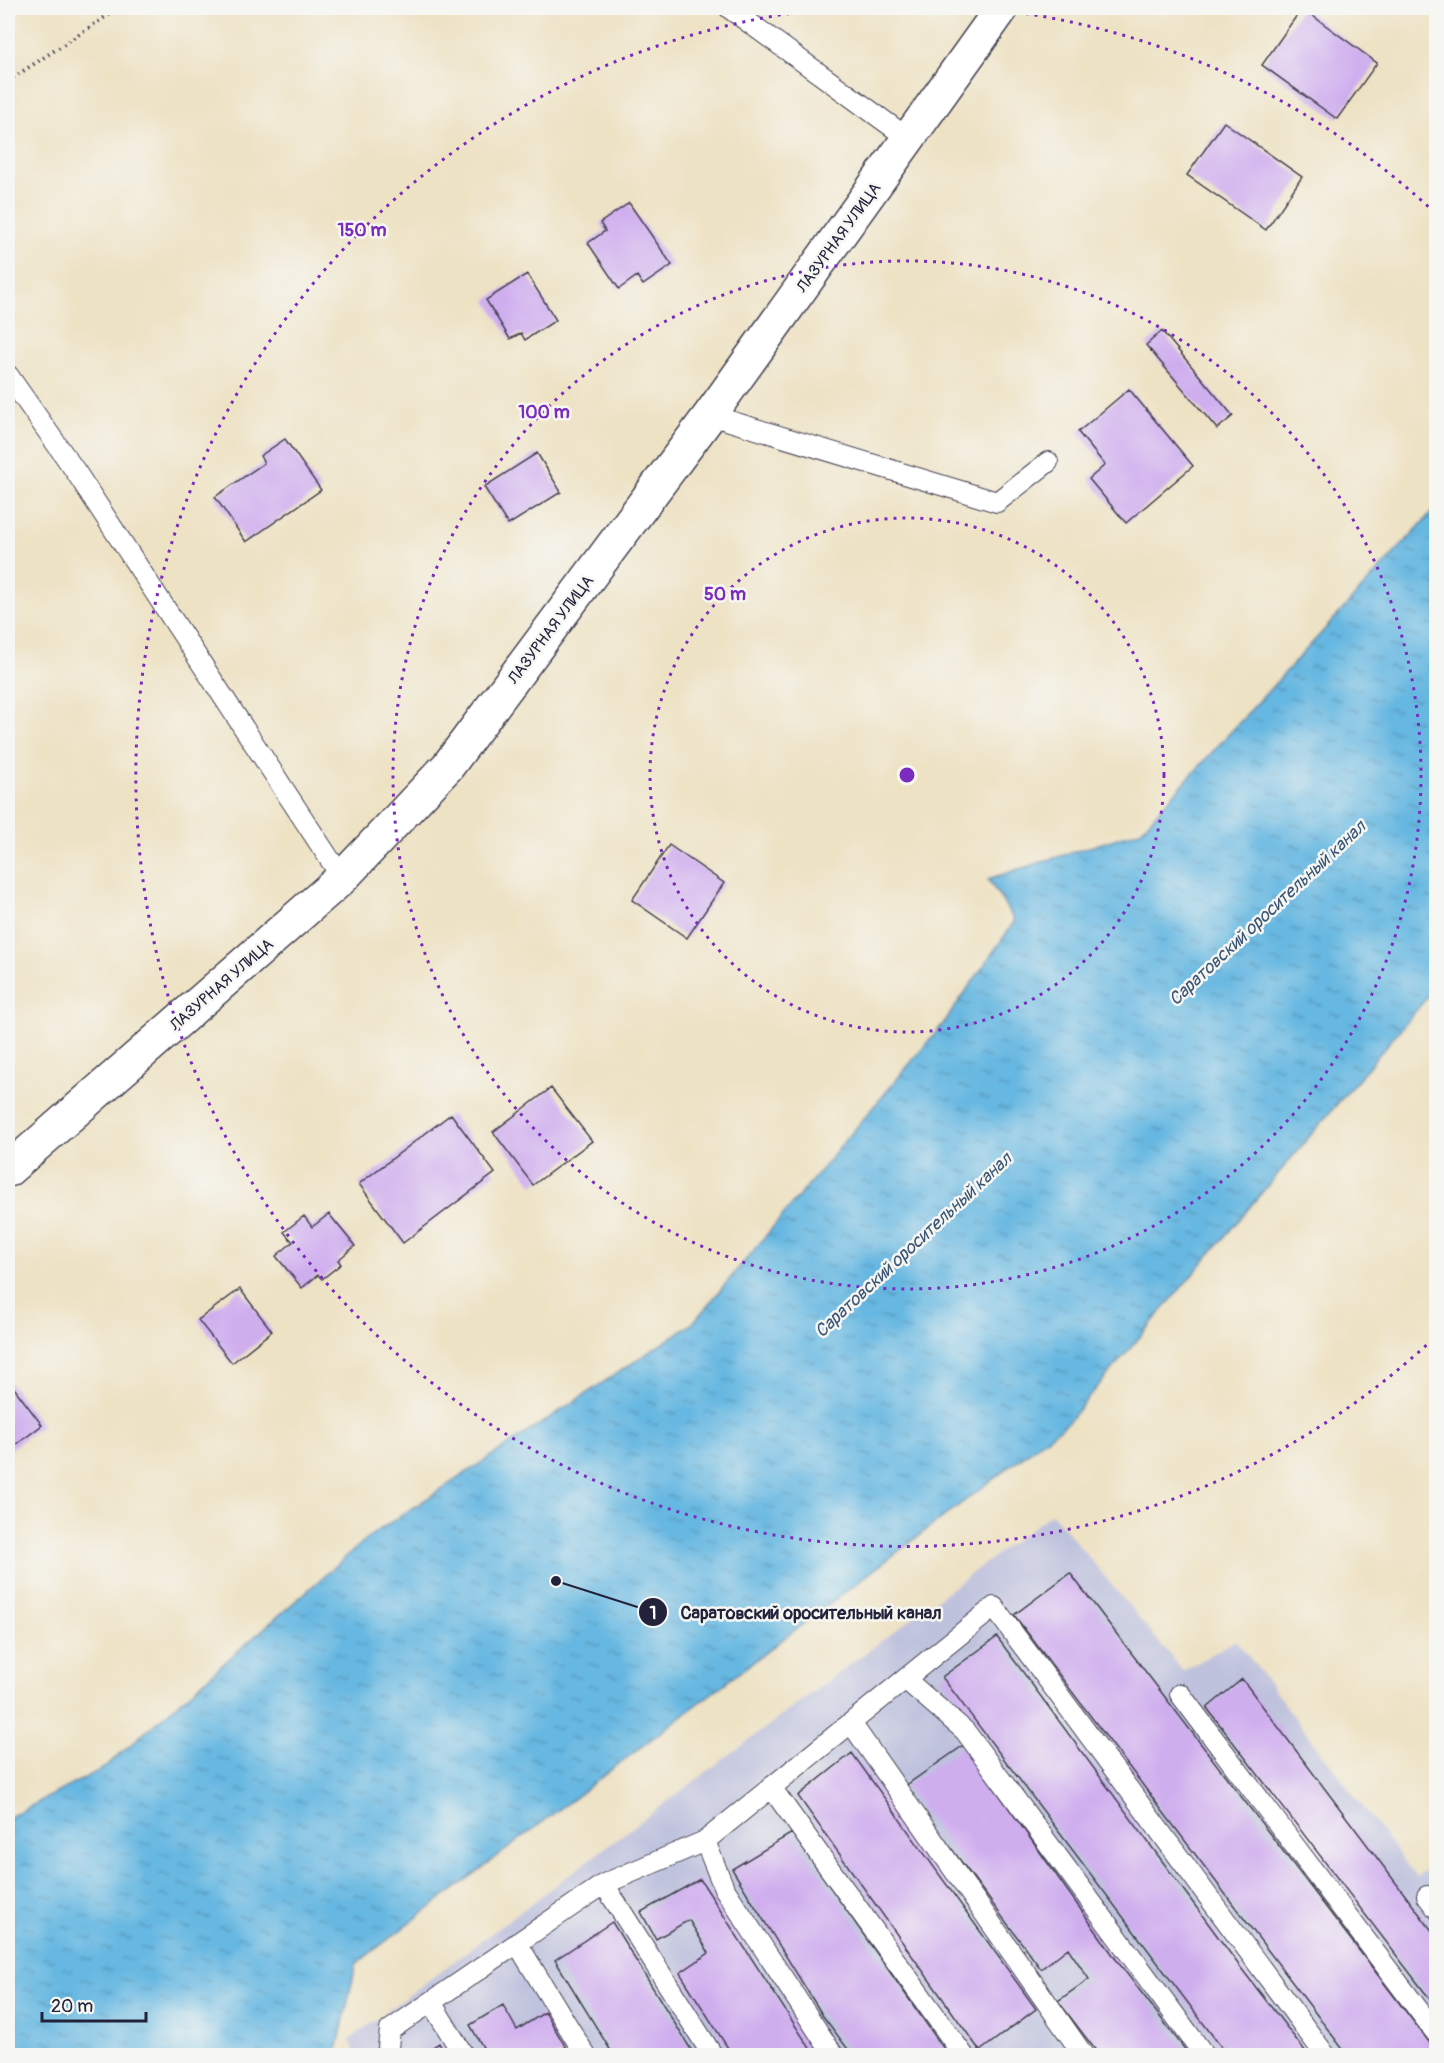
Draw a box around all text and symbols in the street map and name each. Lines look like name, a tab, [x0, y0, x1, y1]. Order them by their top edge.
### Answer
street label: ЛАЗУРНАЯ УЛИЦА	[792, 179, 885, 297]
text: 150 m	[338, 219, 387, 242]
text: 100 m	[518, 401, 570, 424]
street label: ЛАЗУРНАЯ УЛИЦА	[503, 571, 598, 689]
text: 50 m	[704, 583, 746, 606]
centre of rings	[897, 765, 917, 785]
water label: Саратовский оросительный канал	[1164, 815, 1372, 1011]
street label: ЛАЗУРНАЯ УЛИЦА	[165, 934, 278, 1036]
water label: Саратовский оросительный канал	[810, 1147, 1018, 1343]
callout: Саратовский оросительный канал	[638, 1594, 954, 1630]
text: 1	[649, 1602, 657, 1625]
text: Саратовский оросительный канал	[680, 1602, 942, 1625]
scale bar	[42, 1985, 146, 2023]
text: 20 m	[51, 1995, 93, 2018]

